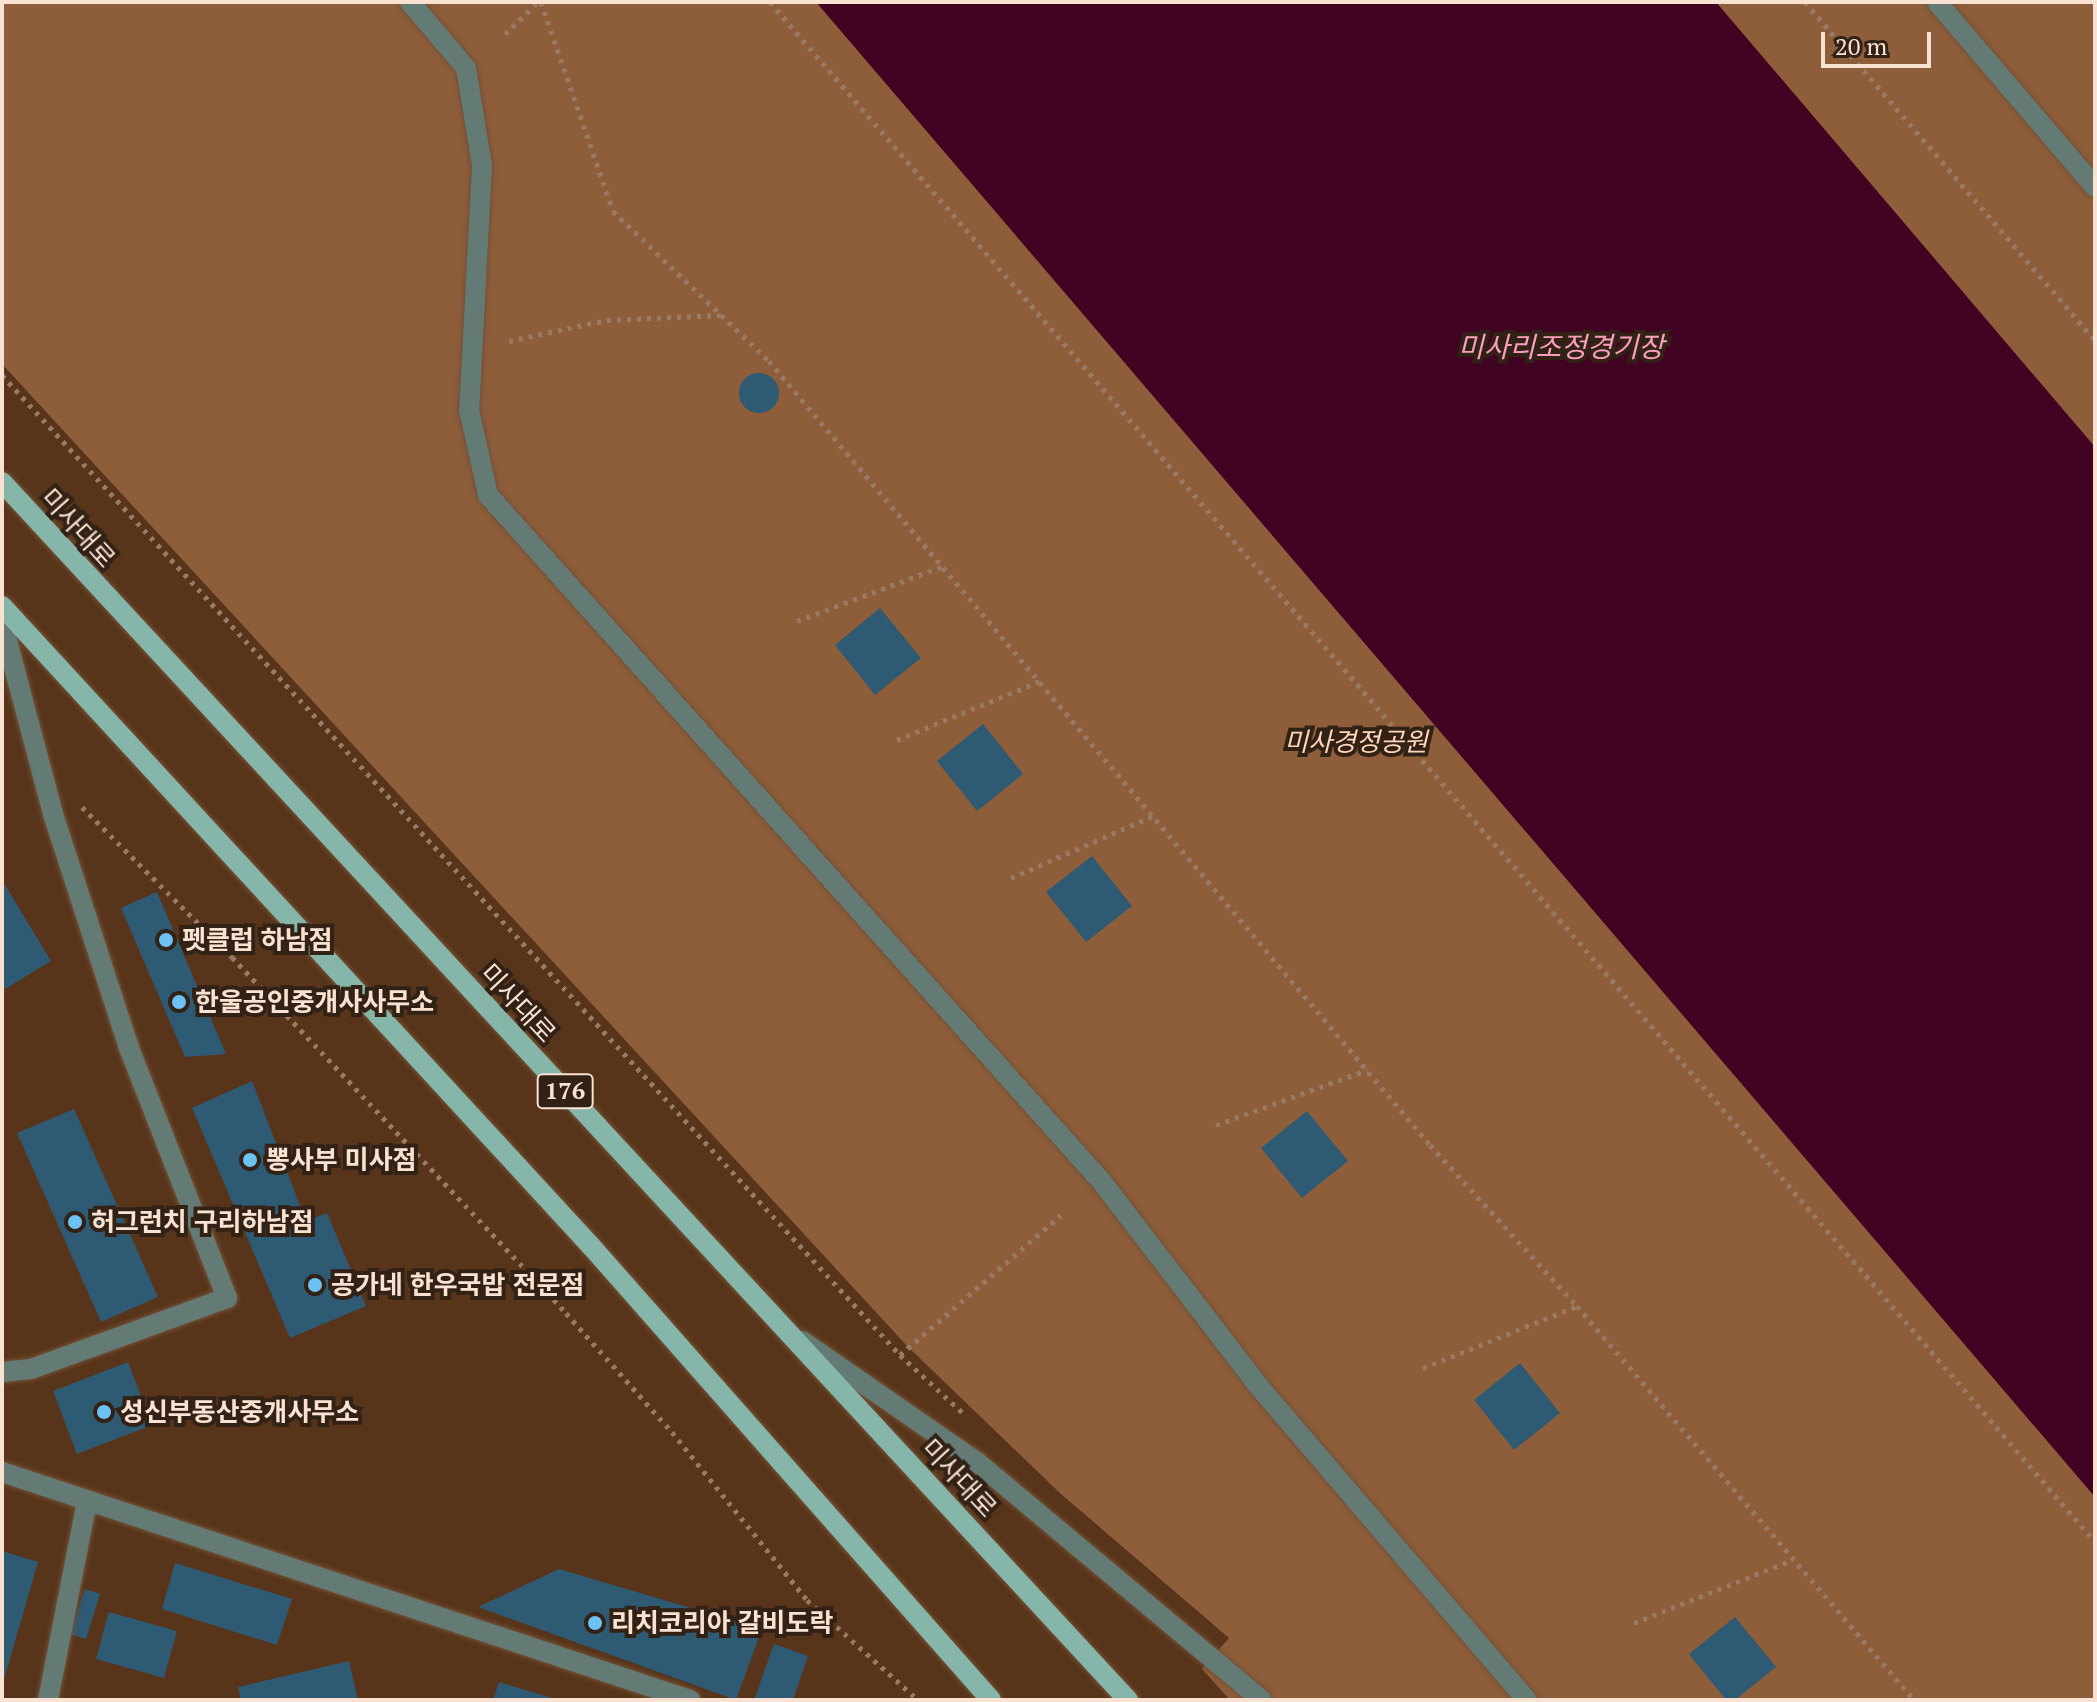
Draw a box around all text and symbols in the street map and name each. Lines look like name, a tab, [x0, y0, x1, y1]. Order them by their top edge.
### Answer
scale bar	[1825, 16, 1935, 66]
text: 20 m	[1835, 30, 1887, 62]
water label: 미사리조정경기장	[1458, 330, 1664, 364]
street label: 미사대로	[34, 482, 122, 574]
park label: 미사경정공원	[1284, 726, 1428, 758]
place label: 펫클럽 하남점	[182, 924, 333, 956]
marker: 펫클럽 하남점	[157, 931, 175, 949]
street label: 미사대로	[474, 957, 562, 1049]
place label: 한울공인중개사사무소	[195, 986, 434, 1018]
marker: 한울공인중개사사무소	[170, 993, 188, 1011]
road number: 176	[535, 1071, 595, 1111]
place label: 뽕사부 미사점	[266, 1144, 417, 1176]
marker: 뽕사부 미사점	[241, 1151, 259, 1169]
place label: 허그런치 구리하남점	[91, 1206, 313, 1238]
marker: 허그런치 구리하남점	[66, 1213, 84, 1231]
place label: 공가네 한우국밥 전문점	[331, 1269, 584, 1301]
marker: 공가네 한우국밥 전문점	[306, 1276, 324, 1294]
place label: 성신부동산중개사무소	[120, 1396, 359, 1428]
marker: 성신부동산중개사무소	[95, 1403, 113, 1421]
street label: 미사대로	[915, 1432, 1003, 1524]
place label: 리치코리아 갈비도락	[611, 1607, 833, 1639]
marker: 리치코리아 갈비도락	[586, 1614, 604, 1632]

